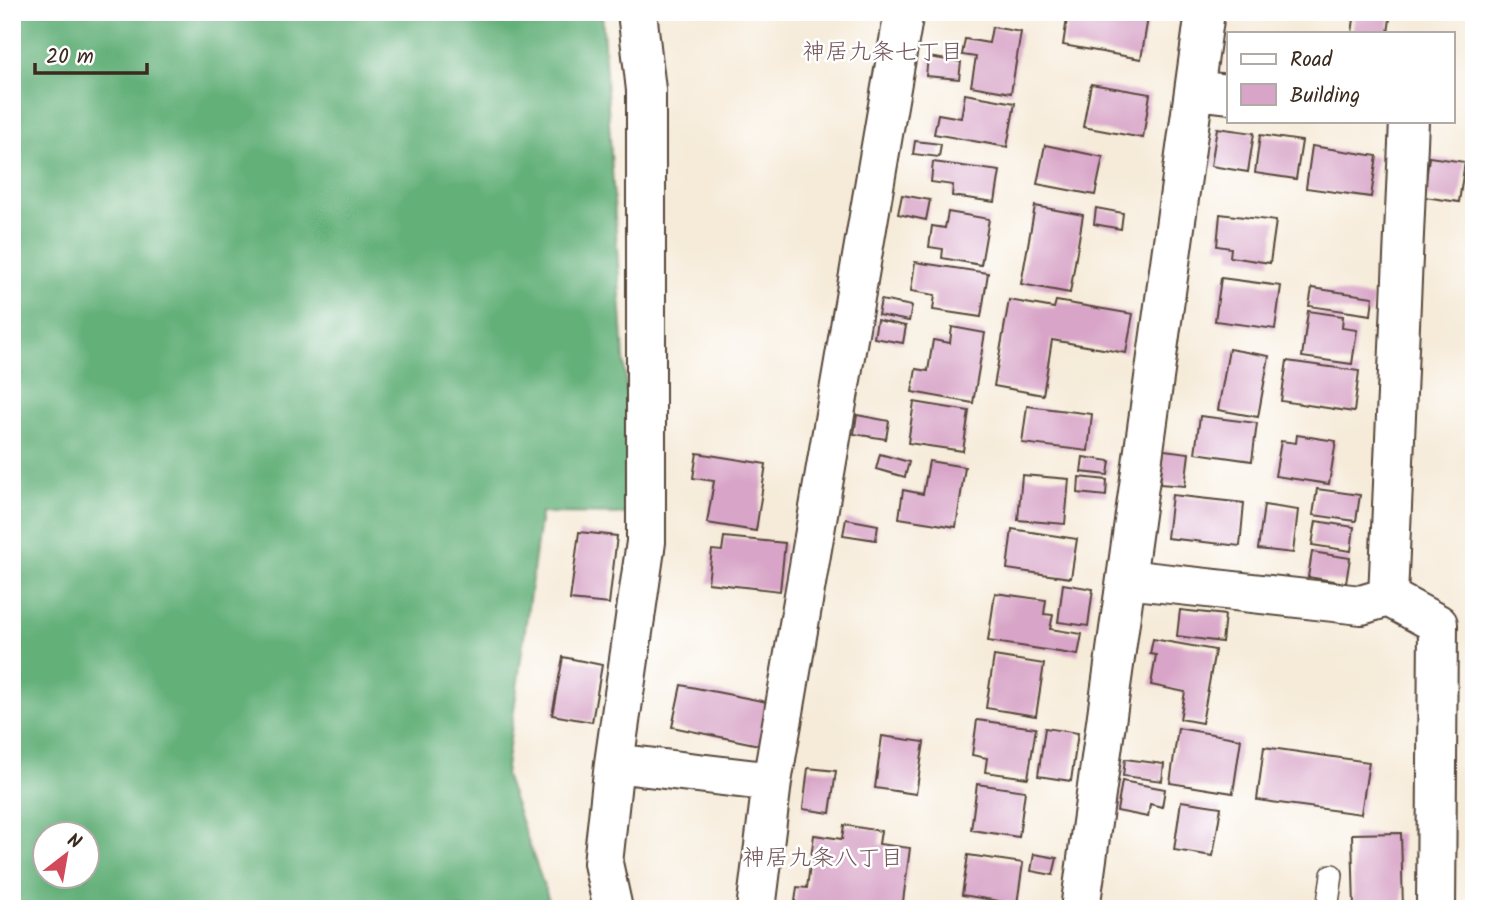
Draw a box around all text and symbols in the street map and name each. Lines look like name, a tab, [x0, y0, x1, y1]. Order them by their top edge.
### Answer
scale bar	[35, 32, 147, 76]
legend	[1227, 32, 1454, 122]
district label: 神居九条七丁目	[803, 35, 964, 71]
text: 20 m	[46, 41, 94, 74]
text: Road	[1290, 44, 1333, 77]
text: Building	[1290, 80, 1360, 113]
north arrow	[32, 820, 102, 890]
text: N	[61, 826, 87, 858]
district label: 神居九条八丁目	[743, 841, 904, 877]

